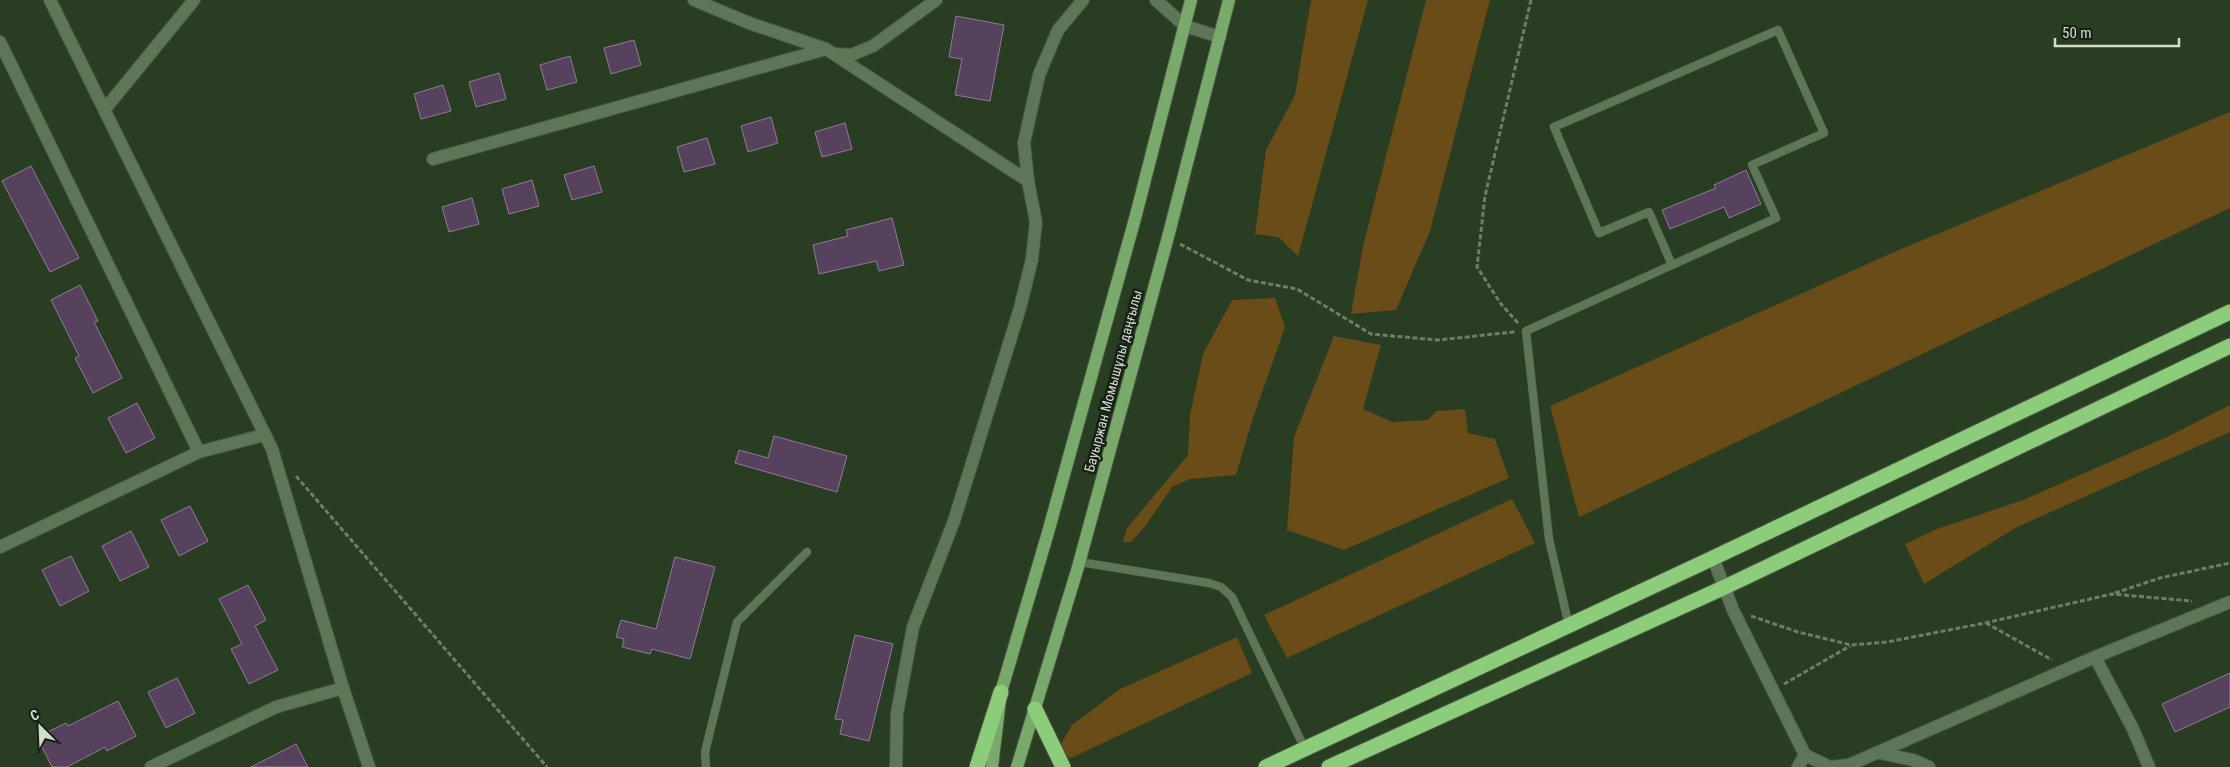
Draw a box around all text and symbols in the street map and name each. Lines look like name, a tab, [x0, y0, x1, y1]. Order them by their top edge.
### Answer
scale bar	[2055, 15, 2179, 47]
text: 50 m	[2062, 24, 2092, 42]
street label: Бауыржан Момышұлы даңғылы	[1081, 288, 1145, 474]
north arrow	[15, 702, 65, 752]
text: С	[28, 706, 42, 724]

